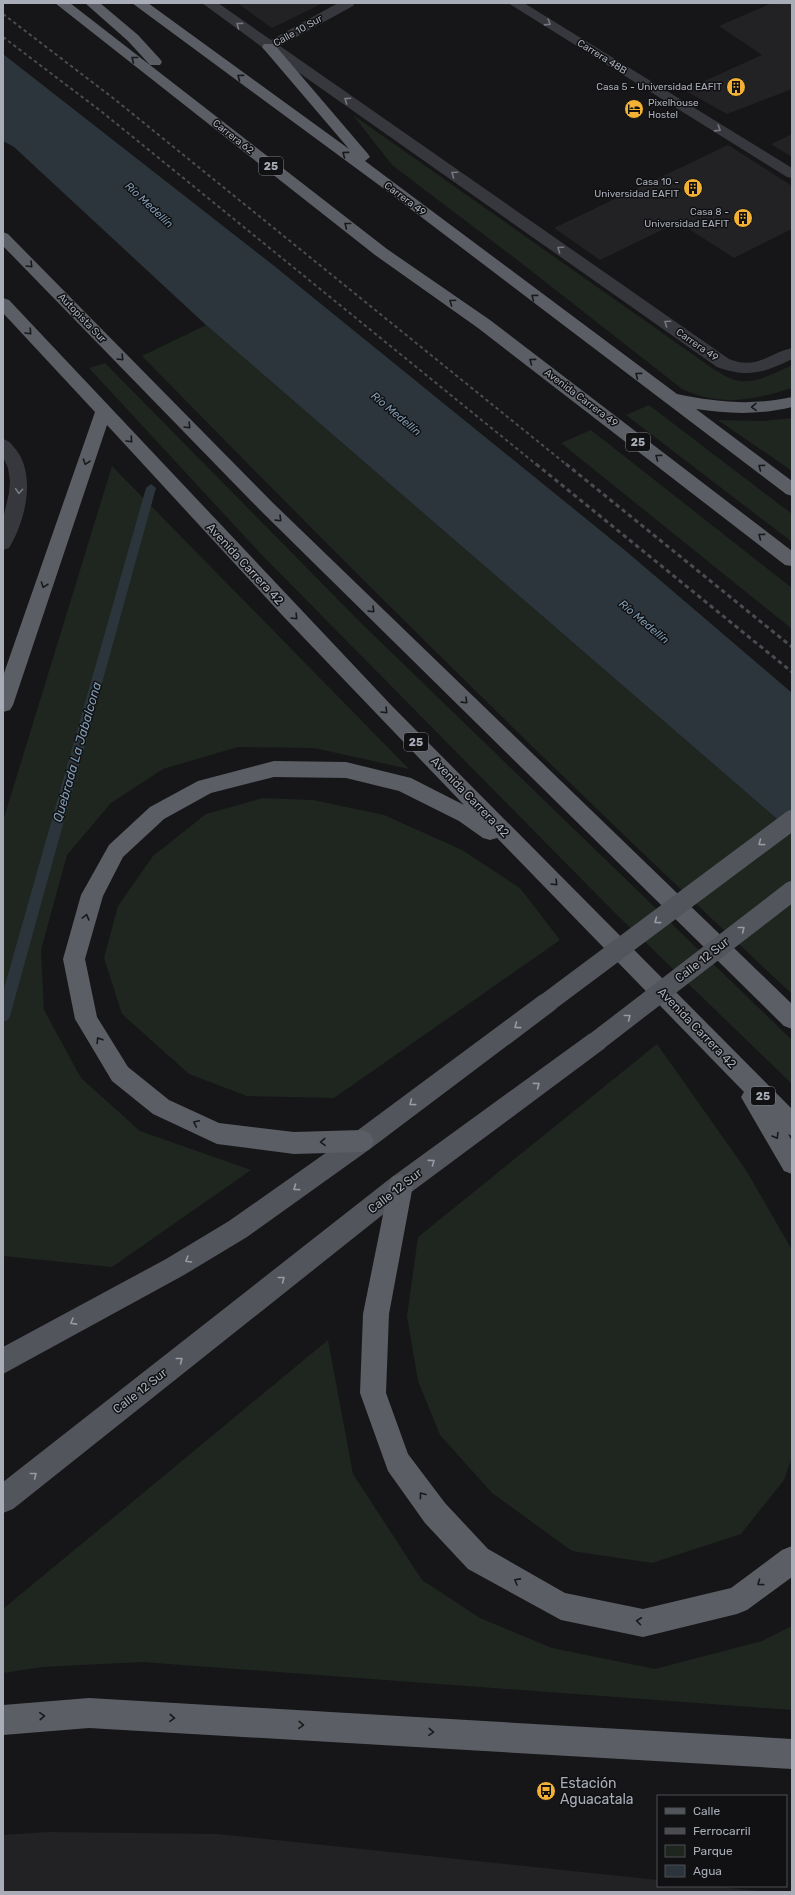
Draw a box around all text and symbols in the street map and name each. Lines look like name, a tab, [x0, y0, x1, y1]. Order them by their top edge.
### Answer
street label: Calle 10 Sur	[271, 13, 325, 49]
one-way arrow	[544, 19, 551, 26]
one-way arrow	[237, 23, 244, 30]
street label: Carrera 48B	[575, 37, 629, 77]
one-way arrow	[132, 57, 139, 64]
one-way arrow	[237, 74, 244, 82]
building icon: Casa 5 - Universidad EAFIT	[725, 76, 747, 98]
place label: Casa 5 - Universidad EAFIT	[596, 81, 722, 93]
one-way arrow	[344, 97, 351, 105]
place label: Pixelhouse Hostel	[648, 97, 699, 121]
hotel icon: Pixelhouse Hostel	[623, 98, 645, 120]
street label: Carrera 62	[210, 117, 256, 157]
one-way arrow	[714, 124, 721, 131]
one-way arrow	[342, 152, 349, 159]
road number: 25	[259, 157, 283, 175]
one-way arrow	[451, 171, 458, 179]
place label: Casa 10 - Universidad EAFIT	[594, 176, 679, 200]
building icon: Casa 10 - Universidad EAFIT	[682, 177, 704, 199]
water label: Río Medellín	[122, 179, 176, 231]
street label: Carrera 49	[382, 179, 428, 219]
place label: Casa 8 - Universidad EAFIT	[644, 206, 729, 230]
building icon: Casa 8 - Universidad EAFIT	[732, 207, 754, 229]
one-way arrow	[345, 223, 352, 230]
one-way arrow	[558, 247, 565, 254]
one-way arrow	[25, 260, 33, 268]
street label: Autopista Sur	[56, 291, 109, 345]
one-way arrow	[532, 295, 539, 302]
one-way arrow	[449, 299, 456, 307]
one-way arrow	[664, 321, 671, 328]
street label: Carrera 49	[673, 326, 721, 364]
one-way arrow	[25, 327, 32, 335]
one-way arrow	[117, 353, 124, 361]
one-way arrow	[530, 359, 537, 366]
street label: Avenida Carrera 49	[542, 366, 620, 430]
one-way arrow	[635, 373, 642, 380]
water label: Río Medellín	[368, 389, 424, 439]
one-way arrow	[751, 403, 757, 411]
one-way arrow	[183, 421, 191, 429]
road number: 25	[626, 433, 650, 451]
one-way arrow	[125, 436, 132, 443]
one-way arrow	[655, 455, 662, 462]
one-way arrow	[82, 459, 91, 466]
one-way arrow	[758, 465, 765, 472]
one-way arrow	[14, 488, 23, 494]
one-way arrow	[274, 514, 282, 522]
street label: Avenida Carrera 42	[204, 520, 286, 608]
one-way arrow	[758, 533, 765, 541]
one-way arrow	[40, 582, 49, 589]
water label: Río Medellín	[616, 597, 672, 647]
one-way arrow	[367, 605, 375, 613]
one-way arrow	[290, 612, 298, 620]
water label: Quebrada La Jabalcona	[50, 680, 104, 824]
one-way arrow	[460, 696, 468, 704]
one-way arrow	[380, 706, 388, 714]
road number: 25	[404, 733, 428, 751]
street label: Avenida Carrera 42	[428, 754, 512, 840]
one-way arrow	[758, 838, 765, 845]
one-way arrow	[550, 878, 558, 886]
one-way arrow	[81, 914, 89, 920]
one-way arrow	[654, 916, 661, 923]
one-way arrow	[737, 927, 744, 934]
street label: Calle 12 Sur	[672, 934, 732, 985]
street label: Avenida Carrera 42	[655, 985, 739, 1071]
one-way arrow	[623, 1015, 630, 1022]
one-way arrow	[514, 1021, 521, 1028]
one-way arrow	[97, 1037, 104, 1044]
one-way arrow	[533, 1082, 540, 1090]
road number: 25	[751, 1087, 775, 1105]
one-way arrow	[410, 1098, 417, 1105]
one-way arrow	[192, 1120, 200, 1128]
one-way arrow	[772, 1132, 779, 1139]
one-way arrow	[320, 1138, 326, 1146]
one-way arrow	[428, 1160, 435, 1167]
street label: Calle 12 Sur	[365, 1165, 425, 1216]
one-way arrow	[293, 1183, 300, 1191]
one-way arrow	[185, 1255, 192, 1262]
one-way arrow	[277, 1277, 284, 1284]
one-way arrow	[70, 1317, 78, 1325]
one-way arrow	[175, 1357, 182, 1364]
street label: Calle 12 Sur	[110, 1365, 170, 1416]
one-way arrow	[29, 1473, 36, 1480]
one-way arrow	[420, 1492, 427, 1499]
one-way arrow	[514, 1578, 521, 1586]
one-way arrow	[758, 1578, 765, 1585]
one-way arrow	[636, 1617, 642, 1626]
one-way arrow	[39, 1712, 45, 1721]
one-way arrow	[169, 1713, 175, 1722]
one-way arrow	[298, 1721, 304, 1729]
one-way arrow	[428, 1728, 434, 1737]
place label: Estación Aguacatala	[560, 1775, 634, 1808]
bus stop icon: Estación Aguacatala	[535, 1780, 557, 1802]
legend	[657, 1795, 787, 1887]
text: Calle	[693, 1804, 720, 1818]
text: Ferrocarril	[693, 1824, 751, 1838]
text: Parque	[693, 1844, 733, 1858]
text: Agua	[693, 1864, 722, 1878]

